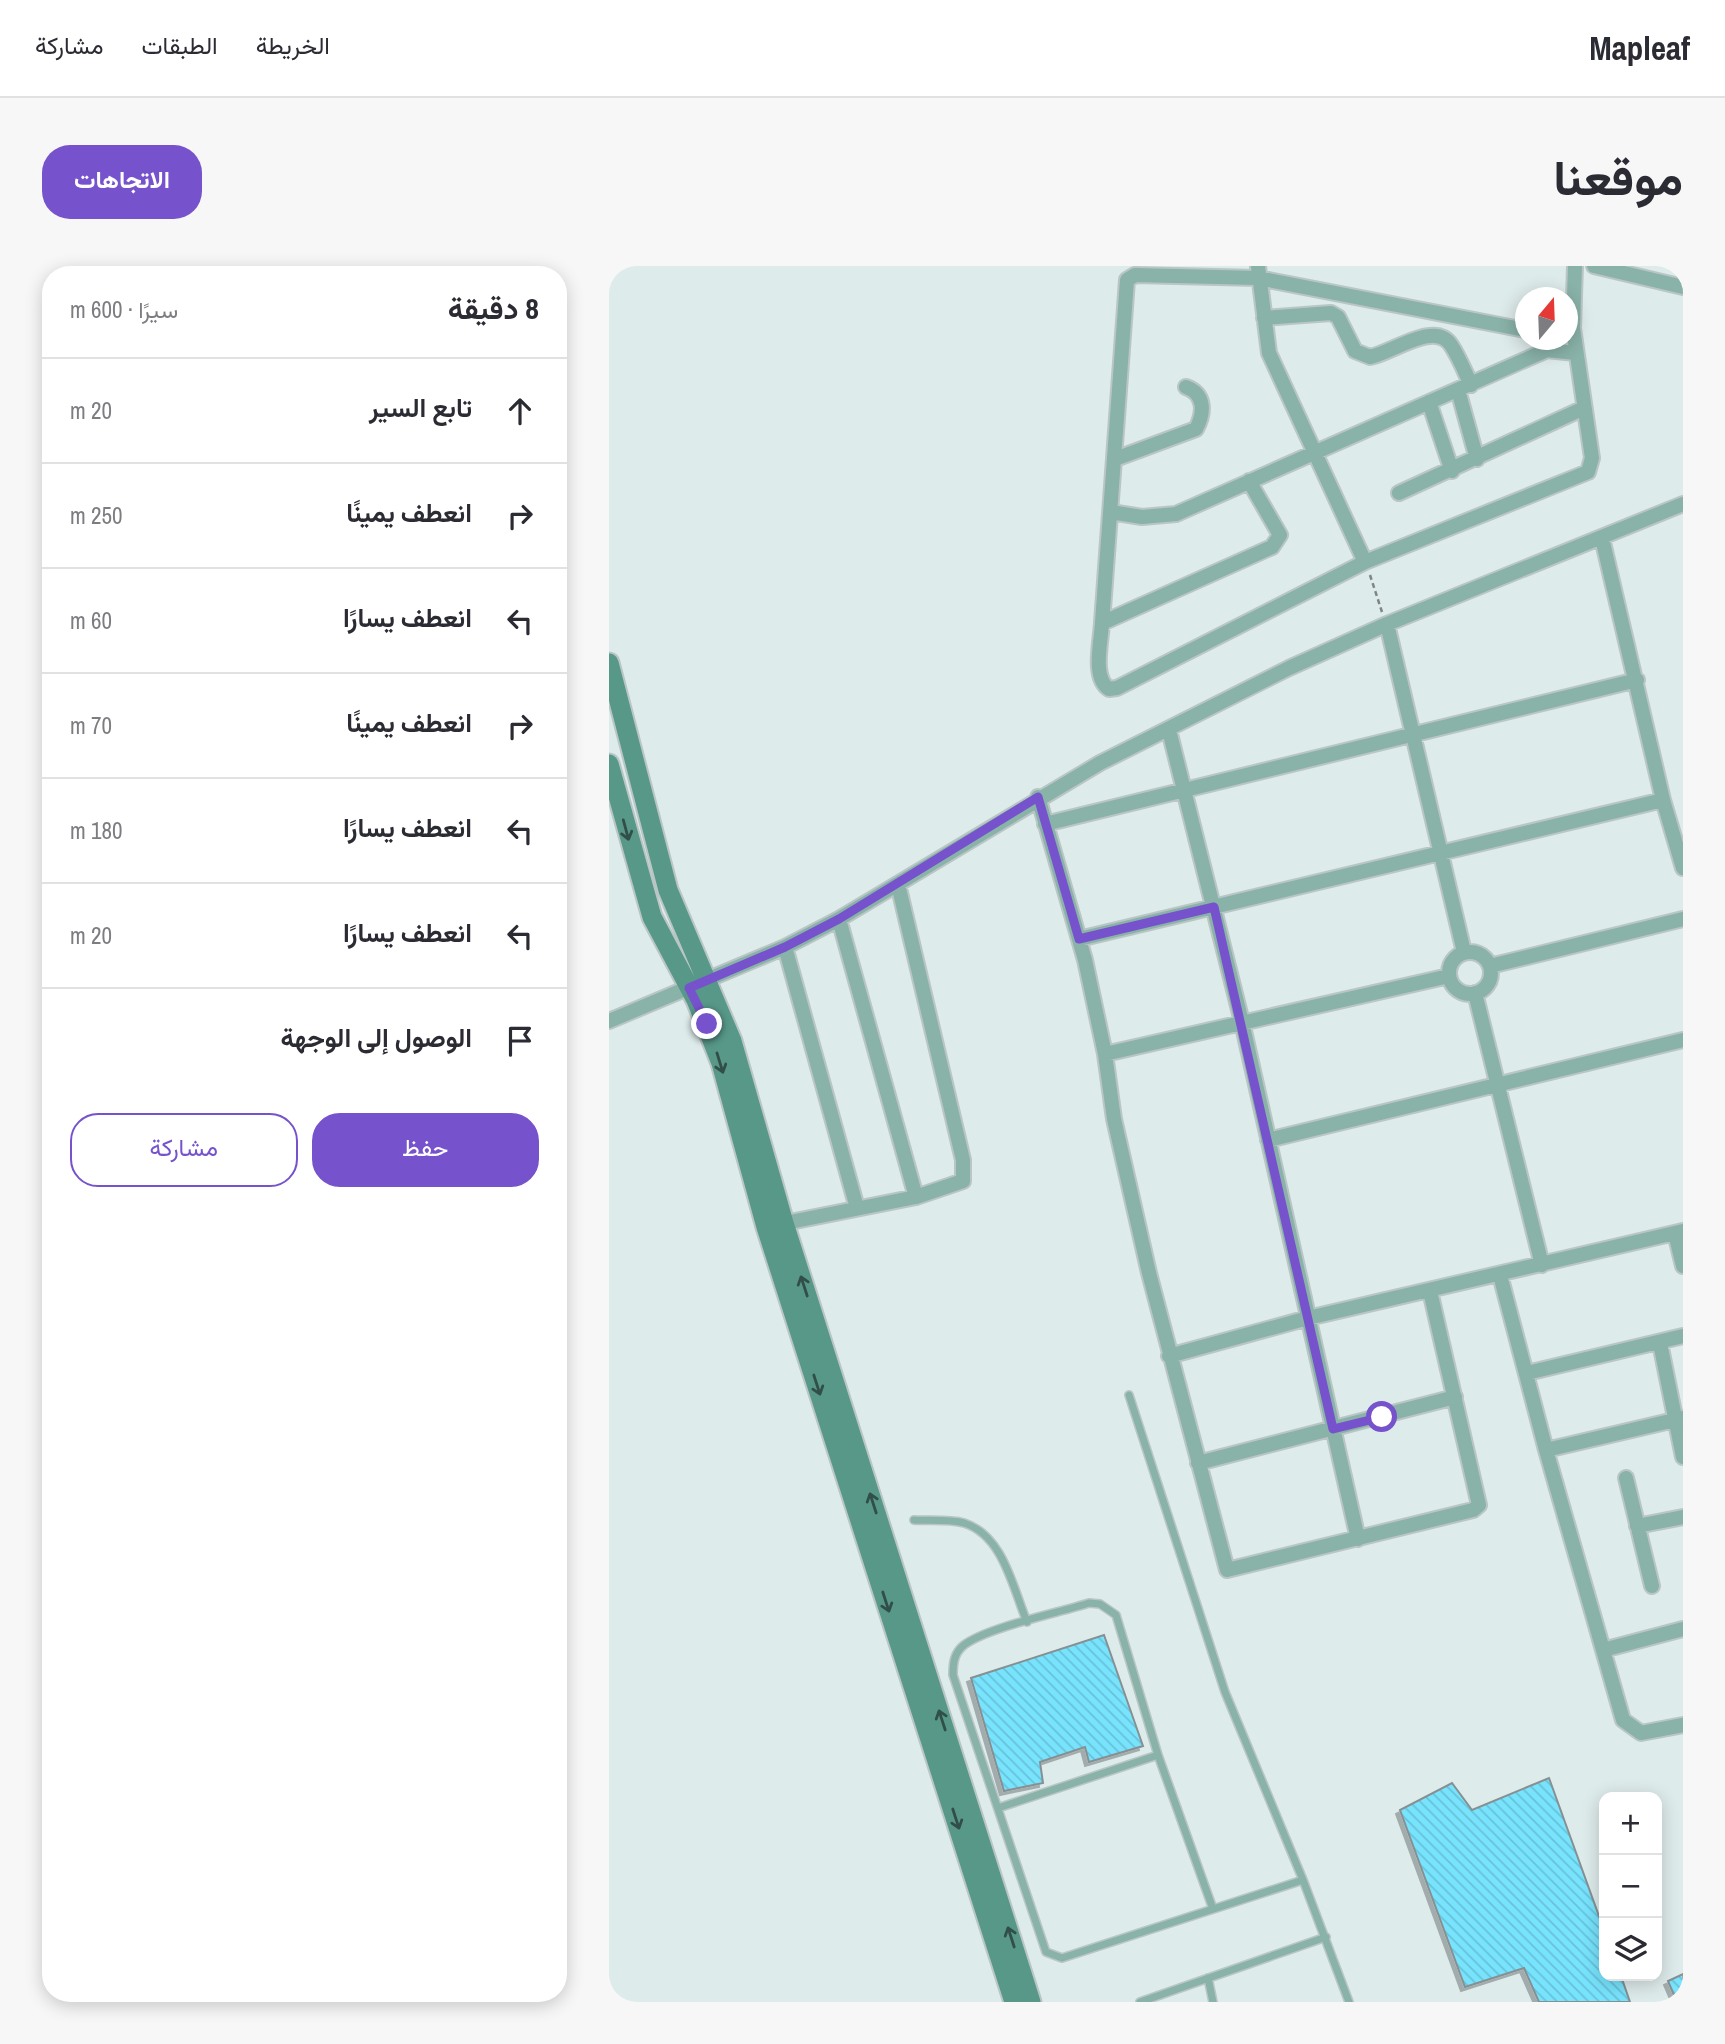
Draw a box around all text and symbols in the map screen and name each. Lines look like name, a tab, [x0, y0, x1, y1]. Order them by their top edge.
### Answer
text: Mapleaf	[1589, 26, 1690, 70]
text: مشاركة	[35, 29, 103, 61]
text: الطبقات	[141, 29, 218, 61]
text: الخريطة	[256, 29, 330, 61]
text: موقعنا	[1553, 144, 1683, 210]
button: الاتجاهات	[42, 145, 202, 219]
north arrow	[1515, 287, 1578, 350]
text: 8 دقيقة	[448, 288, 539, 328]
text: سيرًا · 600 m	[70, 294, 178, 325]
text: تابع السير	[369, 390, 472, 425]
icon: ahead	[501, 392, 539, 430]
text: 20 m	[70, 395, 112, 426]
text: انعطف يمينًا	[346, 495, 472, 530]
icon: right	[501, 497, 539, 535]
text: 250 m	[70, 500, 122, 531]
text: انعطف يسارًا	[343, 600, 472, 635]
icon: left	[501, 602, 539, 640]
text: 60 m	[70, 605, 112, 636]
text: انعطف يمينًا	[346, 705, 472, 740]
icon: right	[501, 707, 539, 745]
text: 70 m	[70, 710, 112, 741]
text: انعطف يسارًا	[343, 810, 472, 845]
icon: left	[501, 812, 539, 850]
text: 180 m	[70, 815, 122, 846]
one-way arrow	[621, 819, 634, 841]
text: انعطف يسارًا	[343, 915, 472, 950]
icon: left	[501, 917, 539, 955]
text: 20 m	[70, 920, 112, 951]
route end	[691, 1008, 722, 1039]
text: الوصول إلى الوجهة	[280, 1020, 472, 1055]
icon: arrive	[501, 1022, 539, 1060]
one-way arrow	[715, 1051, 728, 1073]
button: مشاركة	[70, 1113, 298, 1187]
button: حفظ	[312, 1113, 539, 1187]
one-way arrow	[797, 1276, 810, 1298]
one-way arrow	[812, 1374, 824, 1396]
route start	[1366, 1401, 1397, 1432]
one-way arrow	[866, 1493, 879, 1515]
one-way arrow	[881, 1591, 894, 1613]
one-way arrow	[935, 1709, 948, 1731]
map controls	[1599, 1792, 1662, 1981]
button: +	[1599, 1792, 1662, 1855]
one-way arrow	[950, 1807, 963, 1829]
button: −	[1599, 1855, 1662, 1918]
button: layers	[1599, 1918, 1662, 1981]
one-way arrow	[1003, 1926, 1016, 1948]

